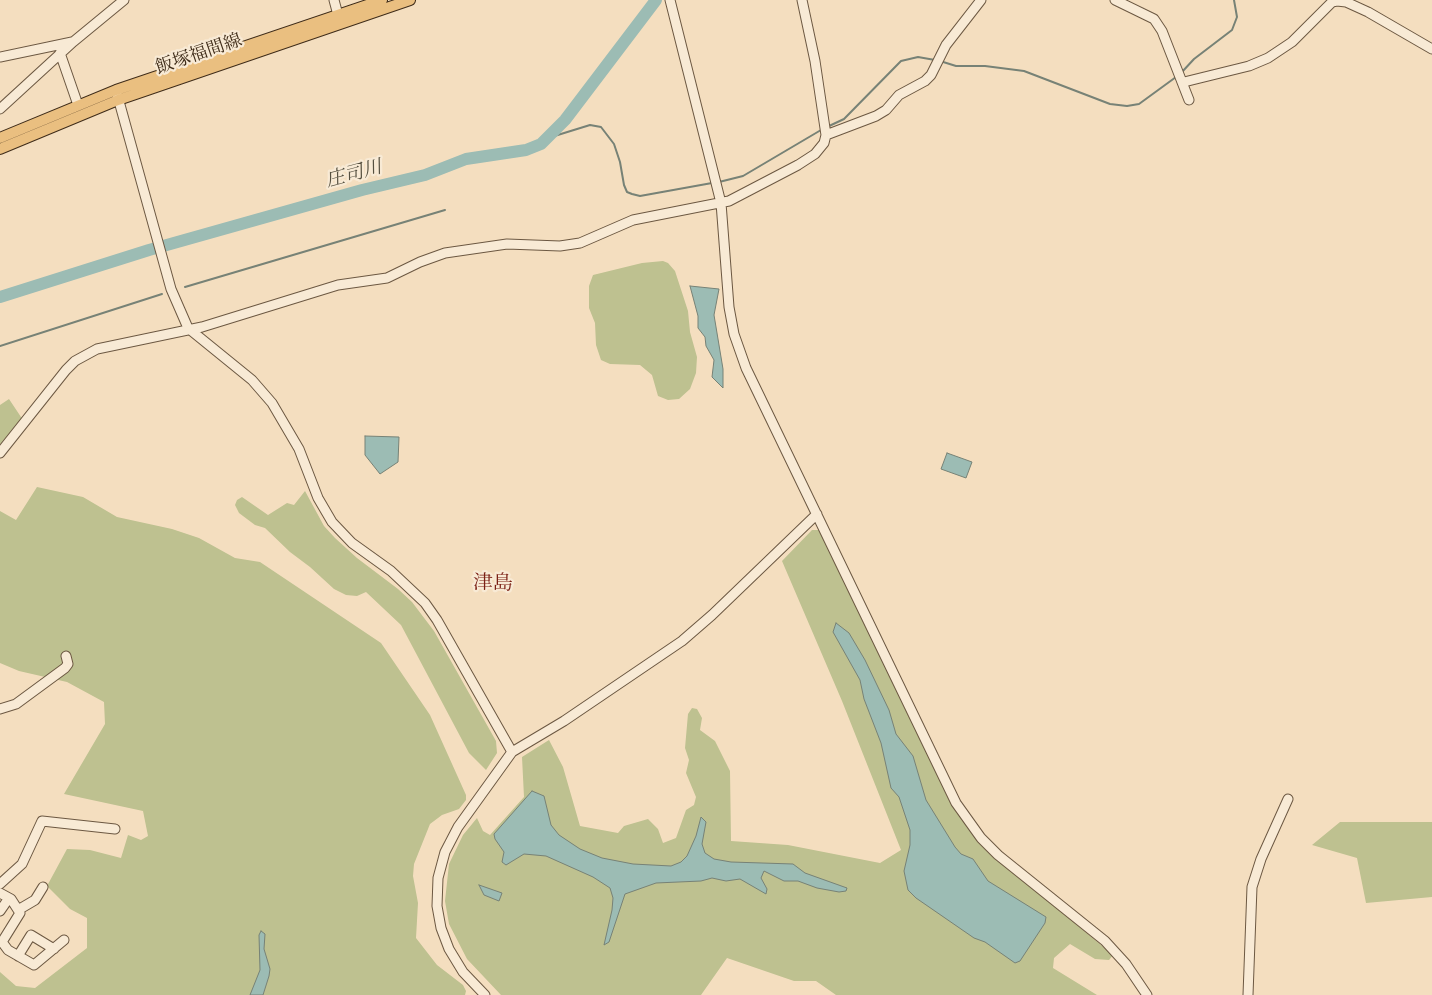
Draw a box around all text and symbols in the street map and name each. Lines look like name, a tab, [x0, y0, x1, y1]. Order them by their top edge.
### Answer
street label: 飯塚福間線	[153, 30, 245, 80]
water label: 庄司川	[324, 157, 384, 193]
district label: 津島	[473, 572, 513, 596]

